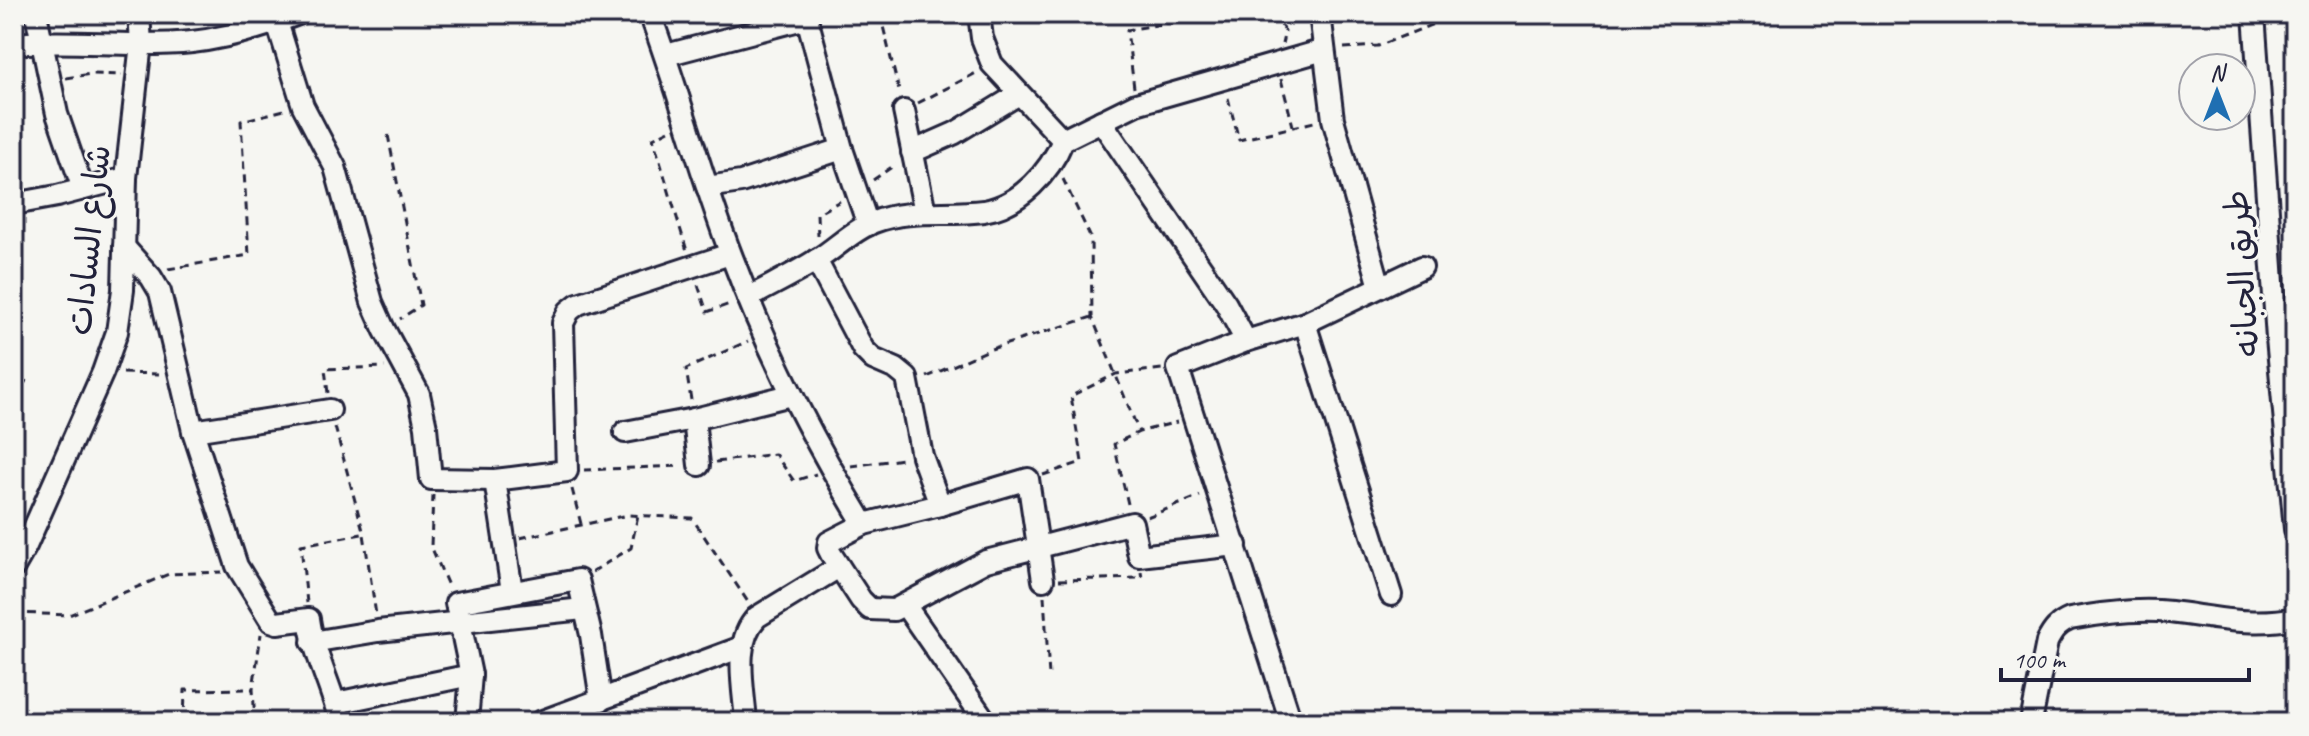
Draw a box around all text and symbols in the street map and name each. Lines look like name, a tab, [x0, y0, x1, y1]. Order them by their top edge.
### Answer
north arrow	[2177, 52, 2257, 132]
text: N	[2210, 59, 2227, 87]
street label: شارع السادات	[57, 143, 122, 338]
street label: طريق الجبانه	[2214, 189, 2269, 359]
scale bar	[2001, 632, 2249, 682]
text: 100 m	[2013, 645, 2067, 675]

